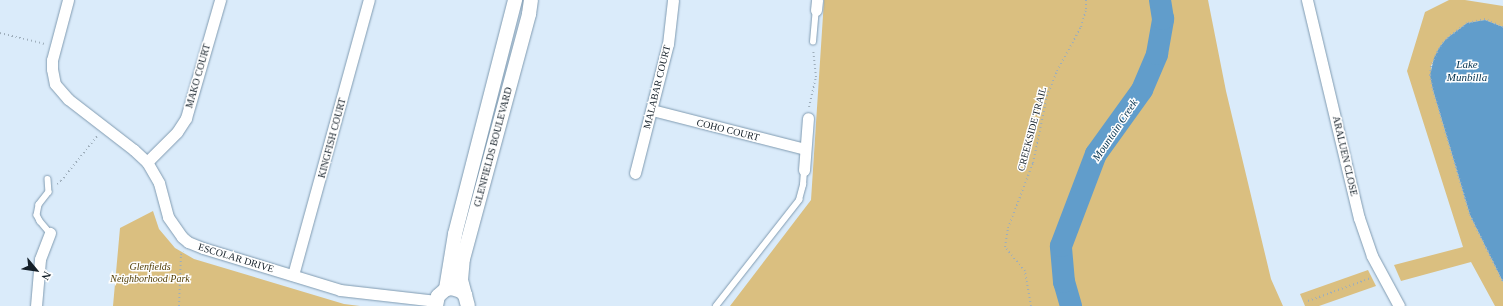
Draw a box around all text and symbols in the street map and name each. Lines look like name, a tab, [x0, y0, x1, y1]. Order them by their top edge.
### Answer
street label: MAKO COURT	[183, 42, 213, 110]
street label: MALABAR COURT	[641, 44, 673, 130]
water label: Lake Munbilla	[1447, 58, 1487, 84]
street label: CREEKSIDE TRAIL	[1015, 85, 1049, 173]
street label: GLENFIELDS BOULEVARD	[471, 86, 515, 208]
street label: KINGFISH COURT	[316, 97, 348, 179]
water label: Mountain Creek	[1090, 97, 1140, 163]
street label: ARALUEN CLOSE	[1330, 115, 1360, 197]
street label: COHO COURT	[695, 116, 761, 144]
street label: ESCOLAR DRIVE	[197, 241, 275, 275]
north arrow	[16, 250, 56, 290]
park label: Glenfields Neighborhood Park	[110, 260, 190, 284]
text: N	[39, 269, 54, 282]

